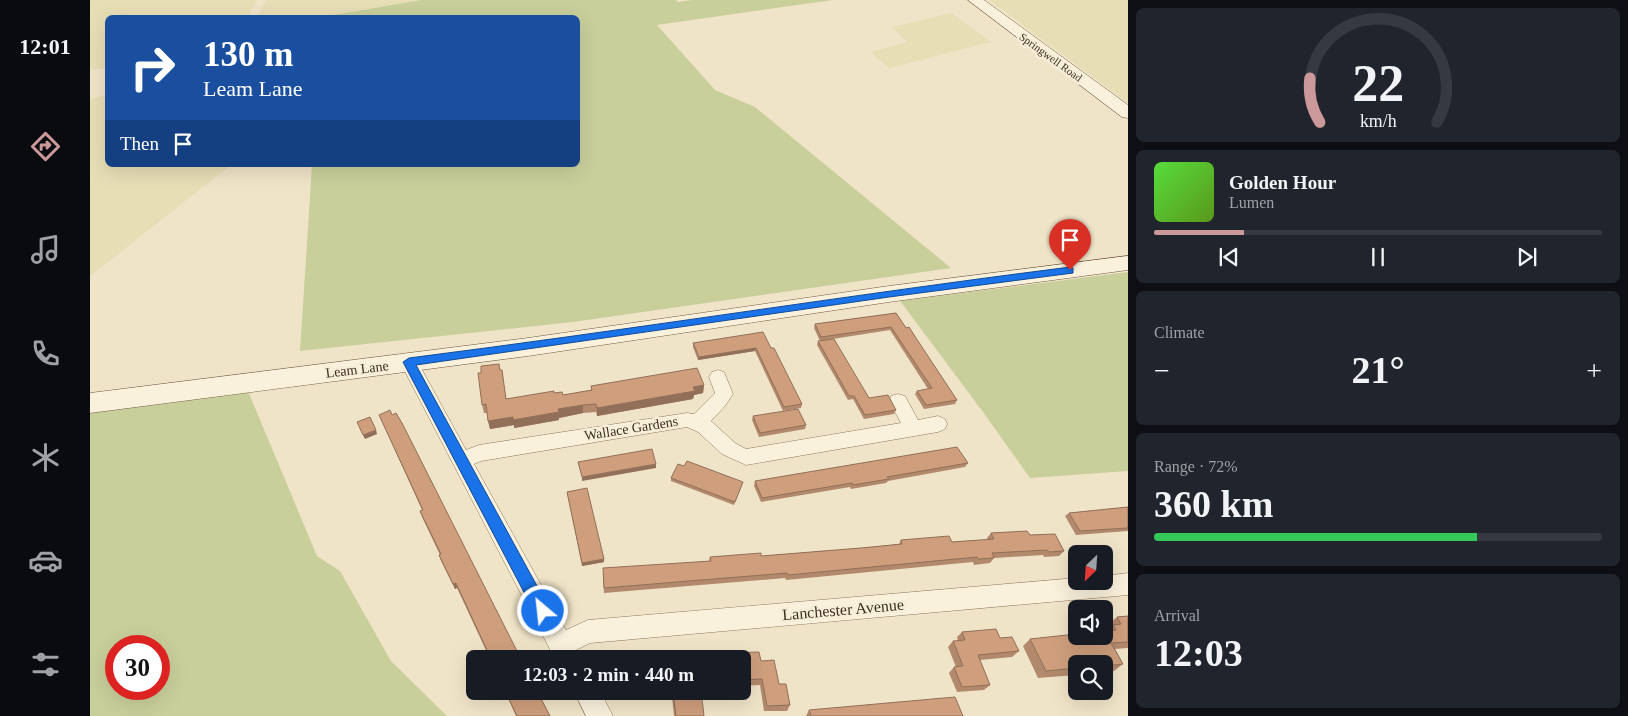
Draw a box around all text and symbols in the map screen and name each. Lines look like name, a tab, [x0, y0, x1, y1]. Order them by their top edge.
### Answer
street label: Springwell Road	[1017, 30, 1085, 84]
text: 12:01	[19, 34, 71, 59]
icon: right	[120, 35, 185, 100]
text: 130 m	[203, 35, 293, 74]
text: 22	[1352, 55, 1404, 112]
text: Leam Lane	[203, 76, 303, 101]
text: km/h	[1360, 111, 1396, 131]
icon: directions	[28, 129, 63, 164]
icon: arrive	[169, 130, 197, 158]
text: Then	[120, 133, 159, 154]
text: Golden Hour	[1229, 172, 1336, 193]
text: Lumen	[1229, 194, 1274, 211]
pin	[1049, 219, 1091, 270]
icon: arrive	[1056, 226, 1084, 254]
icon: music	[28, 232, 63, 267]
icon: previous	[1215, 243, 1243, 271]
icon: pause	[1364, 243, 1392, 271]
icon: next	[1513, 243, 1541, 271]
text: Climate	[1154, 324, 1205, 341]
icon: phone	[28, 336, 63, 371]
text: 21°	[1351, 349, 1405, 391]
text: −	[1154, 355, 1170, 386]
text: +	[1586, 355, 1602, 386]
street label: Leam Lane	[325, 358, 389, 381]
street label: Wallace Gardens	[583, 414, 679, 443]
icon: climate	[28, 440, 63, 475]
text: Range · 72%	[1154, 458, 1238, 475]
text: 360 km	[1154, 483, 1273, 525]
icon: car	[28, 543, 63, 578]
north arrow	[1068, 545, 1112, 590]
map controls	[1068, 545, 1113, 700]
position arrow	[516, 584, 568, 636]
street label: Lanchester Avenue	[782, 596, 904, 623]
button: sound	[1068, 600, 1113, 645]
text: Arrival	[1154, 607, 1200, 624]
text: 12:03	[1154, 632, 1243, 674]
speed limit sign: 30	[105, 635, 170, 700]
icon: filters	[28, 647, 63, 682]
button: search	[1068, 655, 1113, 700]
text: 12:03 · 2 min · 440 m	[523, 664, 694, 685]

